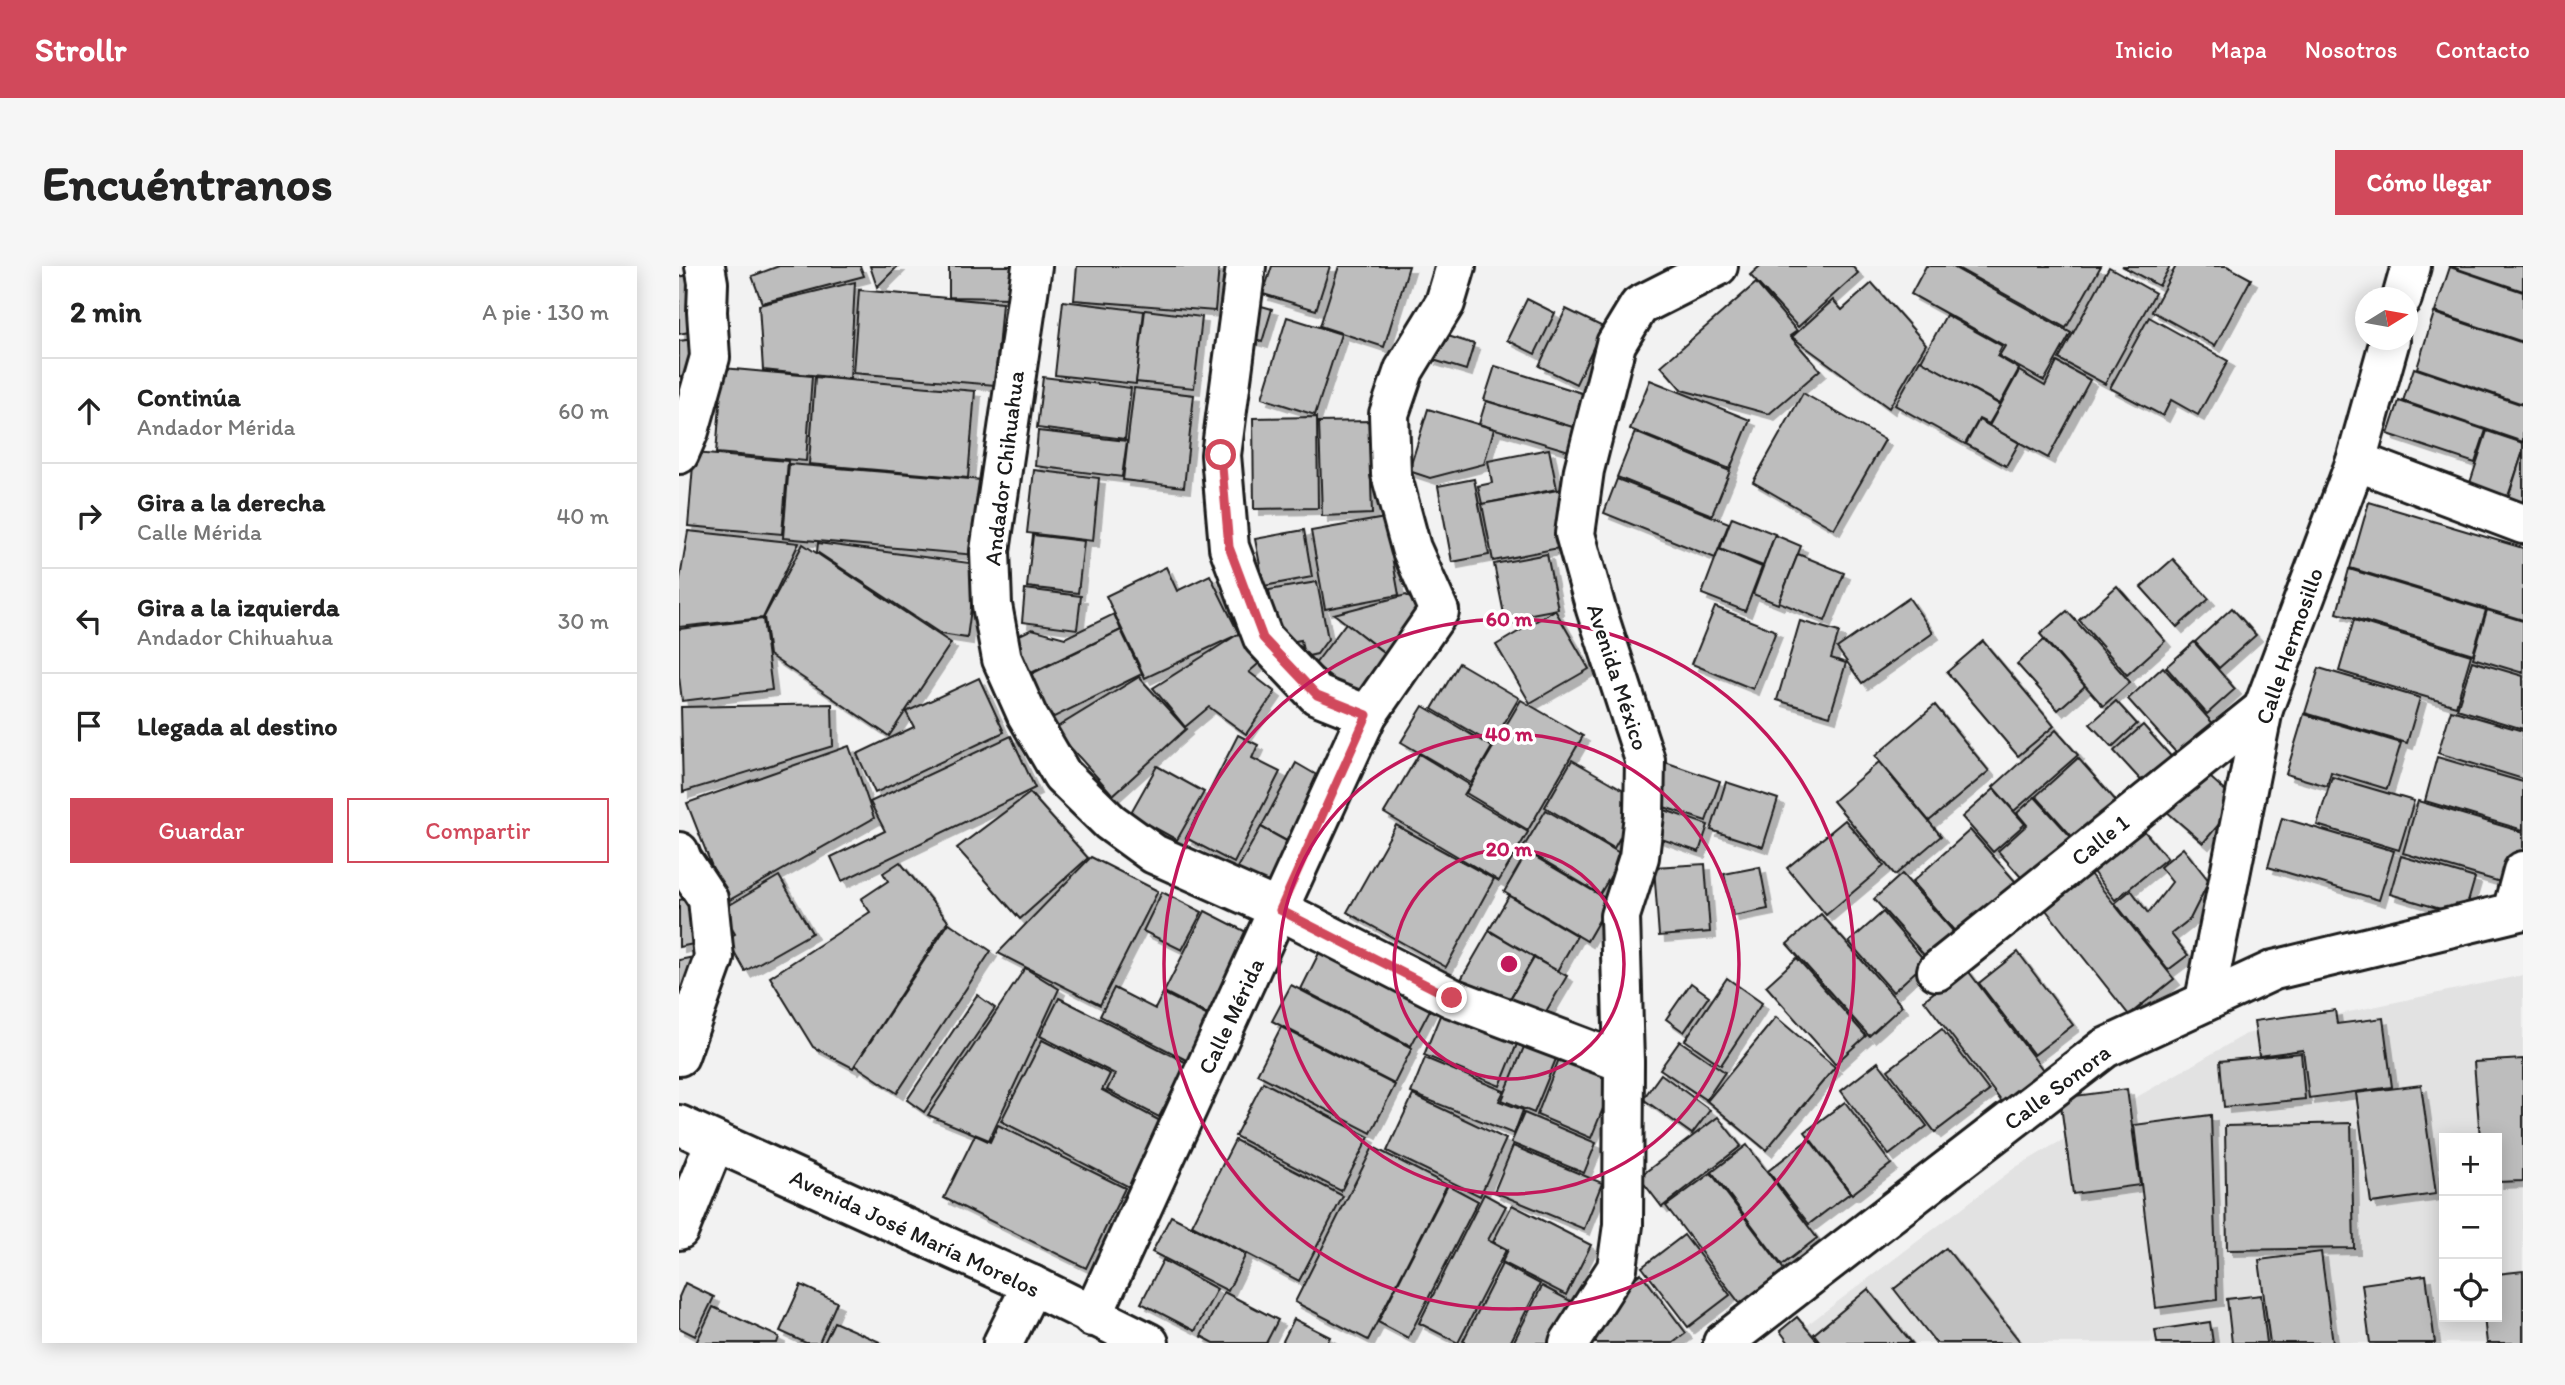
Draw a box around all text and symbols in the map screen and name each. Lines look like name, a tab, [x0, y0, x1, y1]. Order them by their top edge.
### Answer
text: Strollr	[35, 30, 126, 69]
text: Inicio	[2115, 35, 2173, 64]
text: Mapa	[2211, 35, 2267, 64]
text: Nosotros	[2305, 35, 2397, 64]
text: Contacto	[2435, 35, 2530, 64]
button: Cómo llegar	[2335, 150, 2523, 215]
text: Encuéntranos	[42, 153, 333, 212]
north arrow	[2355, 287, 2418, 350]
text: 2 min	[70, 293, 141, 330]
text: A pie · 130 m	[482, 298, 609, 326]
street label: Andador Chihuahua	[978, 369, 1030, 567]
text: Continúa	[137, 381, 241, 413]
icon: ahead	[70, 392, 108, 430]
text: 60 m	[558, 397, 609, 425]
text: Andador Mérida	[137, 413, 296, 441]
route start	[1205, 439, 1236, 470]
text: Gira a la derecha	[137, 486, 325, 518]
icon: right	[70, 497, 108, 535]
text: 40 m	[556, 502, 609, 530]
text: Calle Mérida	[137, 518, 262, 546]
street label: Calle Hermosillo	[2249, 564, 2329, 728]
text: Gira a la izquierda	[137, 591, 340, 623]
street label: Avenida México	[1581, 600, 1655, 754]
icon: left	[70, 602, 108, 640]
text: 60 m	[1486, 606, 1533, 631]
text: 30 m	[558, 607, 609, 635]
text: Andador Chihuahua	[137, 623, 333, 651]
icon: arrive	[70, 707, 108, 745]
text: Llegada al destino	[137, 710, 338, 742]
text: 40 m	[1485, 721, 1533, 746]
button: Guardar	[70, 798, 333, 863]
button: Compartir	[347, 798, 609, 863]
street label: Calle 1	[2065, 808, 2135, 872]
text: 20 m	[1486, 836, 1533, 861]
centre of rings	[1497, 952, 1521, 976]
street label: Calle Mérida	[1192, 953, 1270, 1079]
route end	[1436, 982, 1467, 1013]
street label: Calle Sonora	[1998, 1038, 2116, 1136]
map controls	[2439, 1133, 2502, 1322]
button: +	[2439, 1133, 2502, 1196]
street label: Avenida José María Morelos	[786, 1163, 1044, 1303]
button: −	[2439, 1196, 2502, 1259]
button: locate	[2439, 1259, 2502, 1322]

